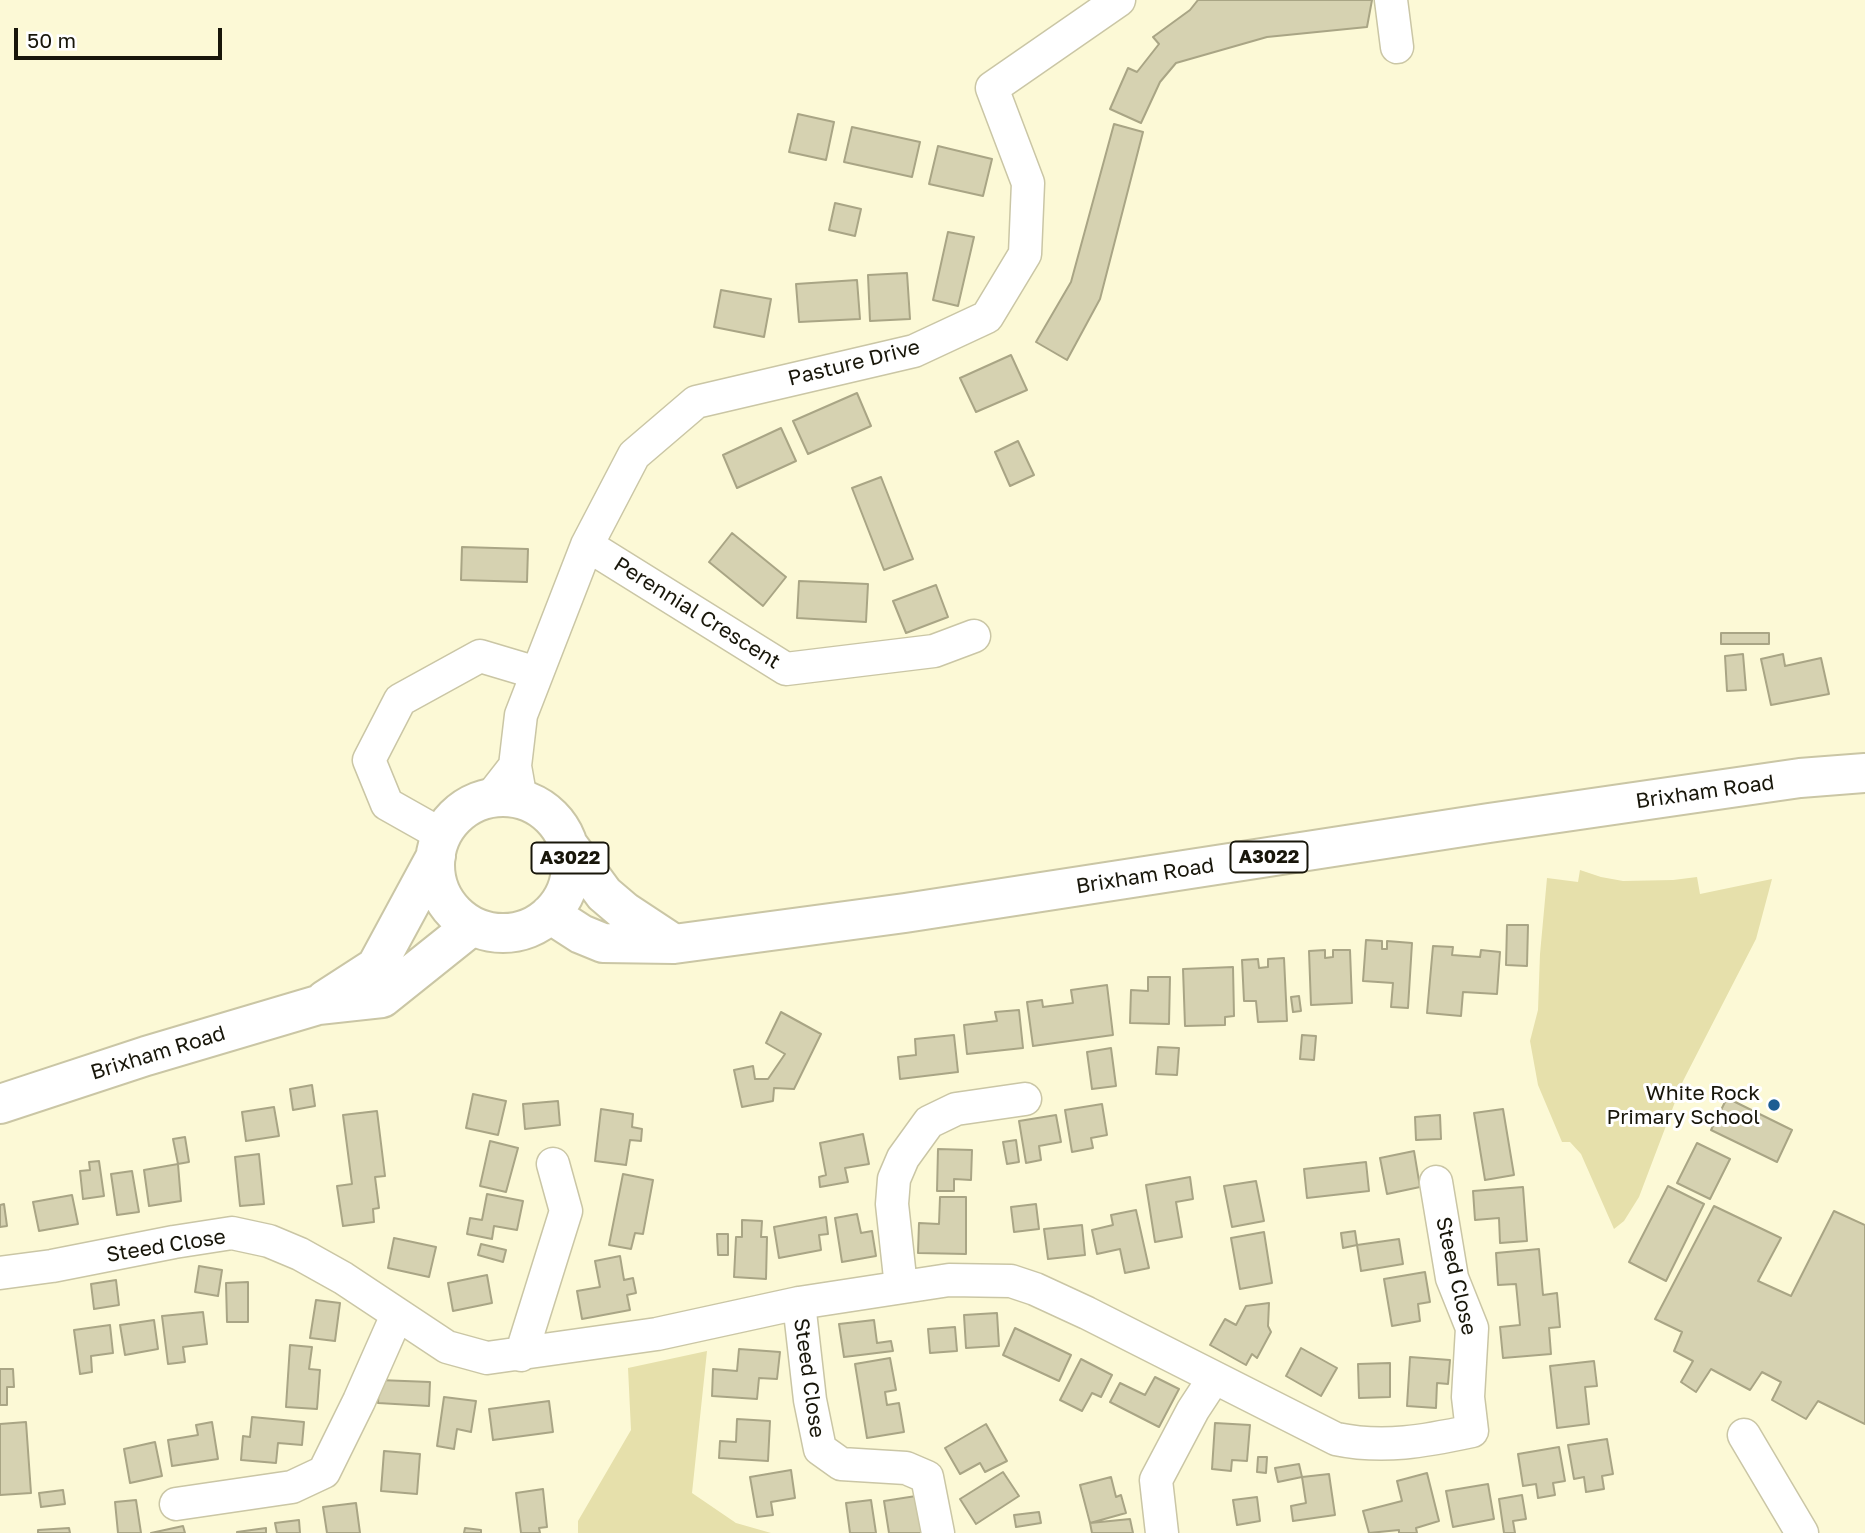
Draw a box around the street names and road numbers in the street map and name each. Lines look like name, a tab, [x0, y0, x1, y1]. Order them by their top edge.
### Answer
street label: Pasture Drive	[785, 334, 923, 392]
street label: Perennial Crescent	[609, 552, 785, 674]
street label: Brixham Road	[1634, 770, 1776, 814]
road number: A3022	[532, 842, 608, 874]
road number: A3022	[1230, 842, 1308, 872]
street label: Brixham Road	[1074, 853, 1216, 899]
street label: Brixham Road	[88, 1021, 228, 1085]
street label: Steed Close	[1430, 1214, 1482, 1338]
street label: Steed Close	[104, 1224, 228, 1268]
street label: Steed Close	[788, 1317, 830, 1439]

